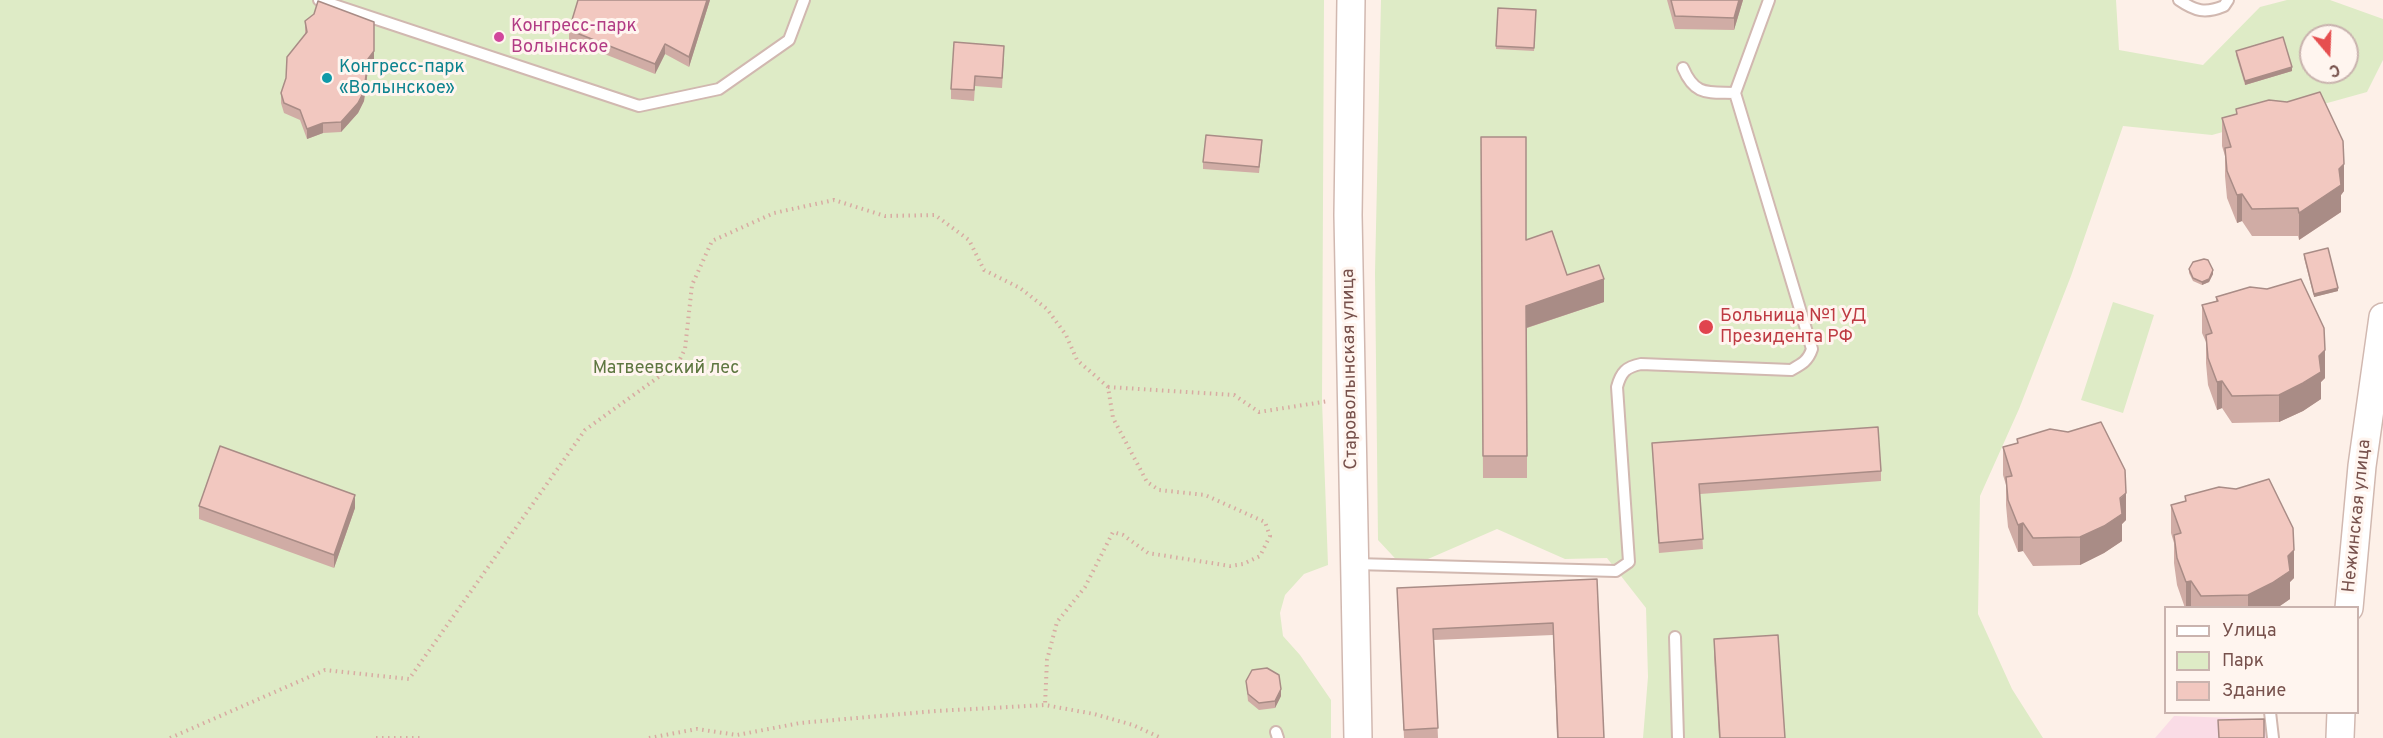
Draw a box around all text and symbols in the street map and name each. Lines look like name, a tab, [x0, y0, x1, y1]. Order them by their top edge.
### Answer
place label: Конгресс-парк Волынское	[511, 16, 637, 58]
north arrow	[2299, 24, 2359, 84]
marker: Конгресс-парк Волынское	[492, 30, 506, 44]
place label: Конгресс-парк «Волынское»	[339, 57, 465, 100]
text: С	[2326, 58, 2342, 80]
marker: Конгресс-парк «Волынское»	[320, 71, 334, 85]
street label: Староволынская улица	[1338, 268, 1364, 470]
place label: Больница №1 УД Президента РФ	[1720, 306, 1867, 348]
marker: Больница №1 УД Президента РФ	[1697, 318, 1715, 336]
park label: Матвеевский лес	[593, 358, 739, 380]
street label: Нежинская улица	[2339, 438, 2377, 594]
legend	[2164, 606, 2359, 714]
text: Улица	[2222, 620, 2276, 643]
text: Парк	[2222, 650, 2264, 673]
text: Здание	[2222, 680, 2286, 703]

